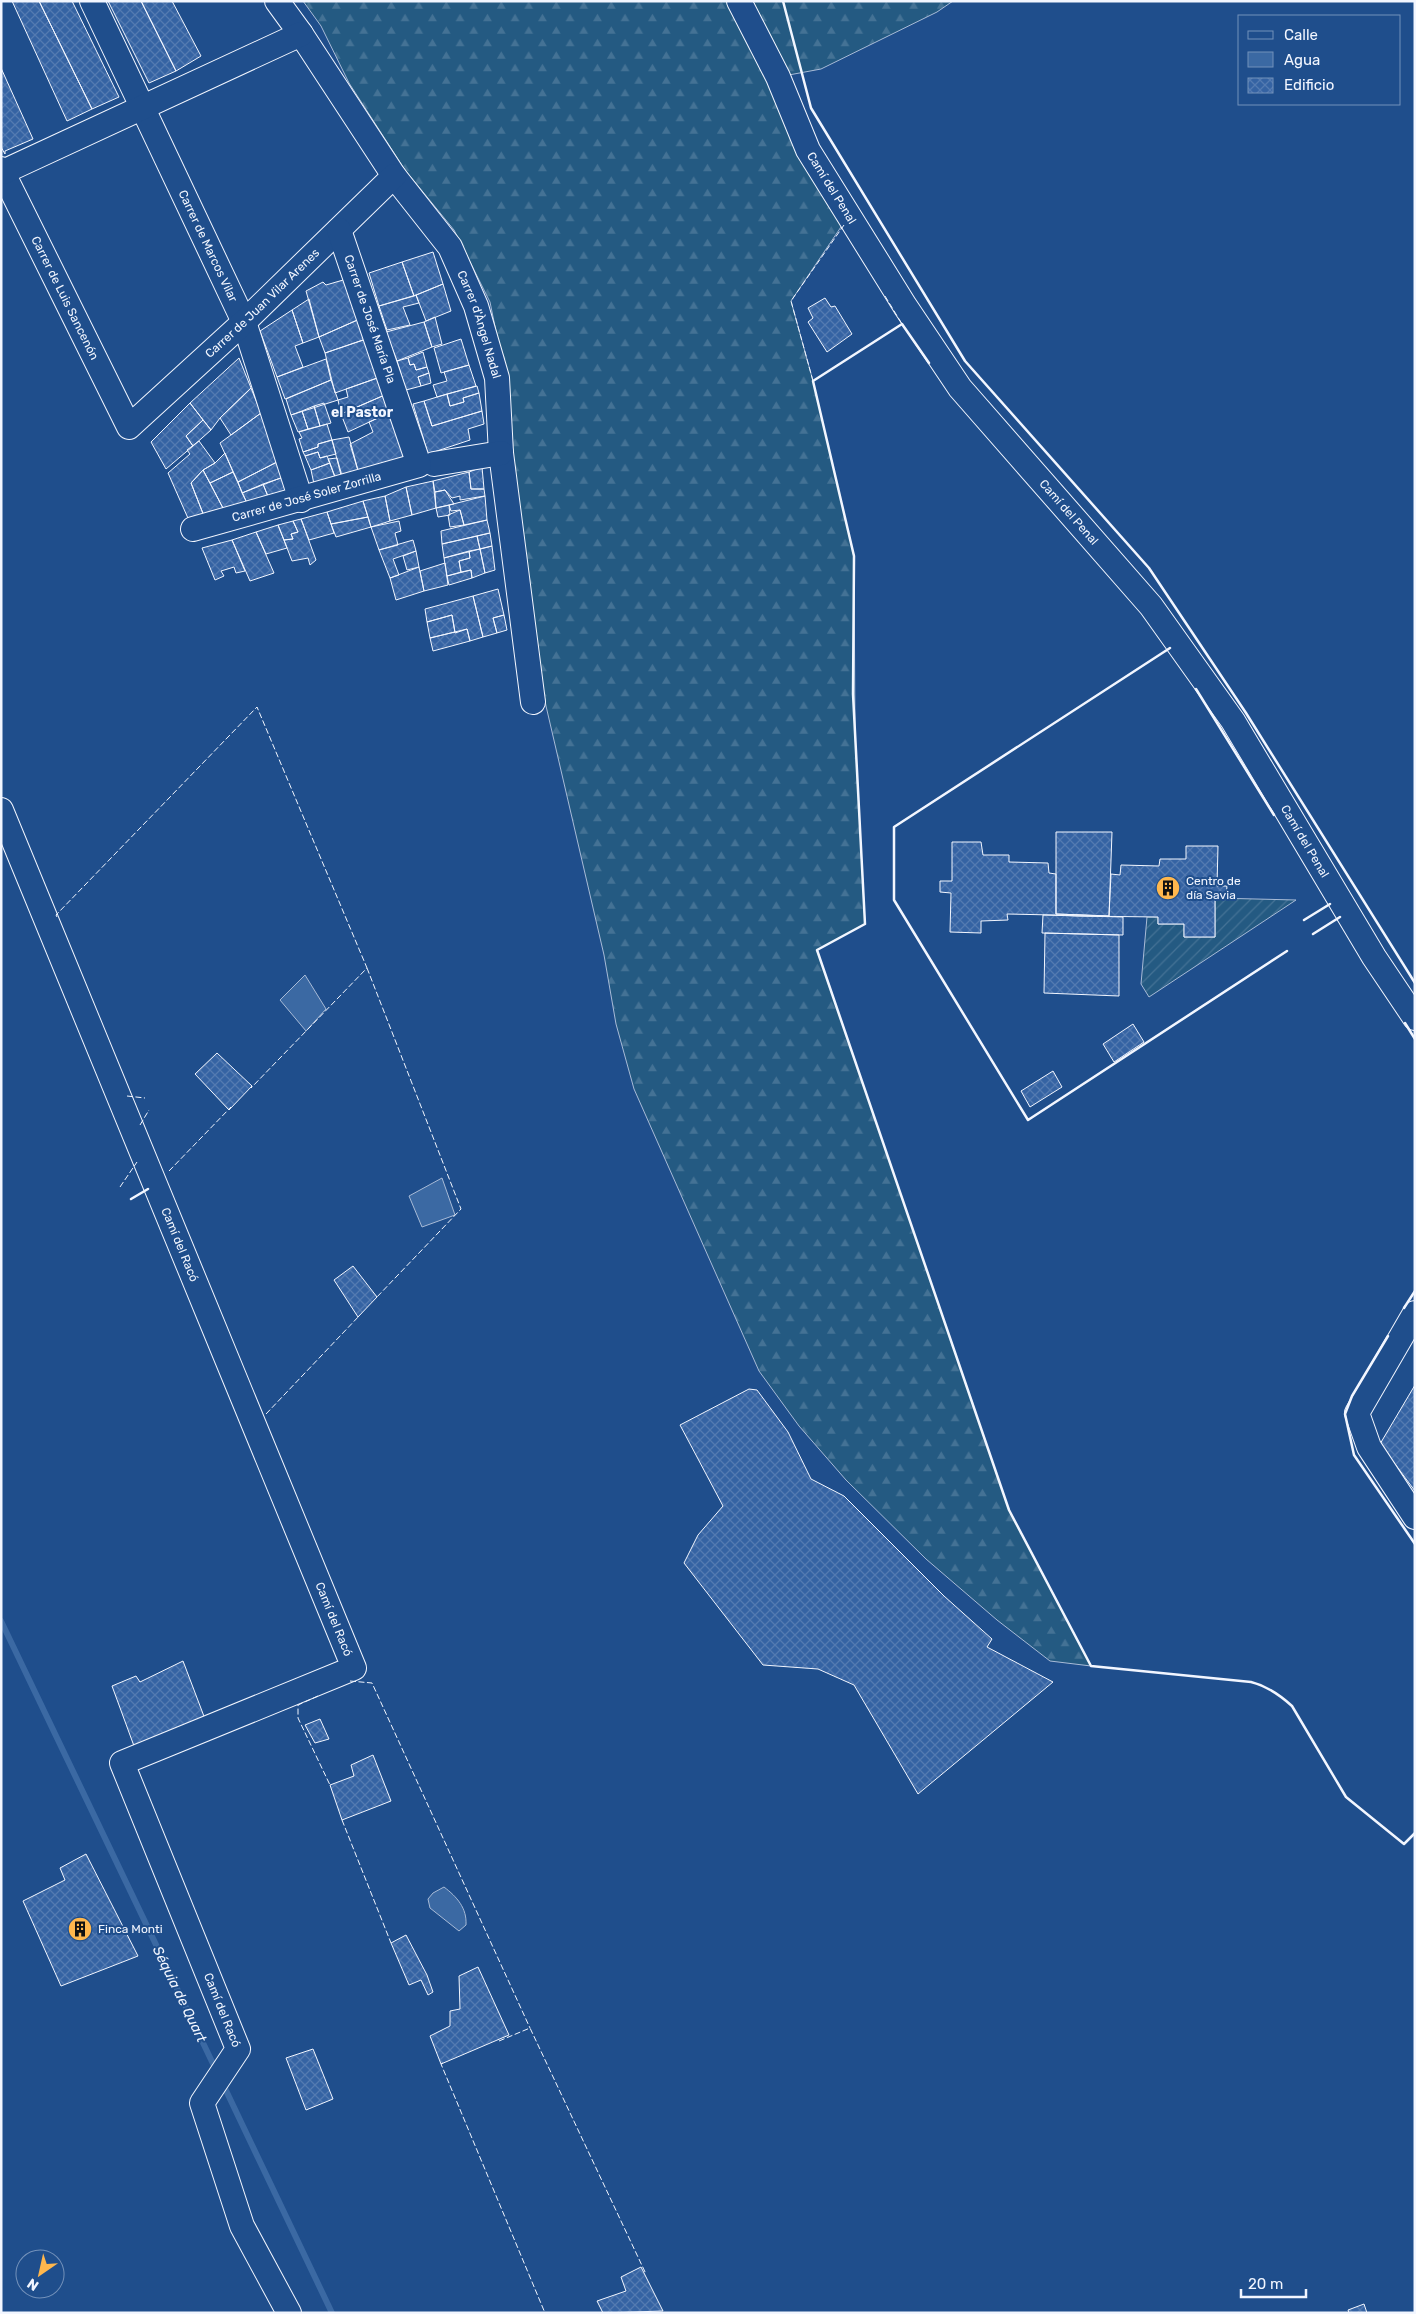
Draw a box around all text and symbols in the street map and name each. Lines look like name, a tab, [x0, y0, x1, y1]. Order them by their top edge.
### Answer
legend	[1238, 15, 1401, 105]
text: Calle	[1284, 26, 1318, 44]
text: Agua	[1284, 51, 1320, 69]
text: Edificio	[1284, 76, 1334, 94]
street label: Camí del Penal	[804, 149, 859, 227]
street label: Carrer de Marcos Vilar	[176, 188, 241, 305]
street label: Carrer de Luis Sancenón	[28, 234, 102, 362]
street label: Carrer de Juan Vilar Arenes	[202, 246, 322, 361]
street label: Carrer de José María Pla	[341, 253, 399, 385]
street label: Carrer d'Àngel Nadal	[454, 268, 504, 380]
district label: el Pastor	[331, 404, 394, 421]
street label: Carrer de José Soler Zorrilla	[230, 469, 383, 525]
street label: Camí del Penal	[1037, 477, 1101, 548]
street label: Camí del Penal	[1278, 802, 1332, 880]
place label: Centro de día Savia	[1186, 874, 1241, 902]
building icon: Centro de día Savia	[1155, 875, 1181, 901]
street label: Camí del Racó	[158, 1205, 201, 1284]
street label: Camí del Racó	[312, 1580, 355, 1658]
building icon: Finca Monti	[67, 1916, 93, 1942]
place label: Finca Monti	[98, 1922, 163, 1936]
water label: Séquia de Quart	[149, 1943, 210, 2046]
street label: Camí del Racó	[201, 1971, 244, 2049]
north arrow	[15, 2249, 65, 2299]
scale bar	[1241, 2266, 1306, 2298]
text: N	[24, 2274, 42, 2294]
text: 20 m	[1248, 2275, 1283, 2293]

